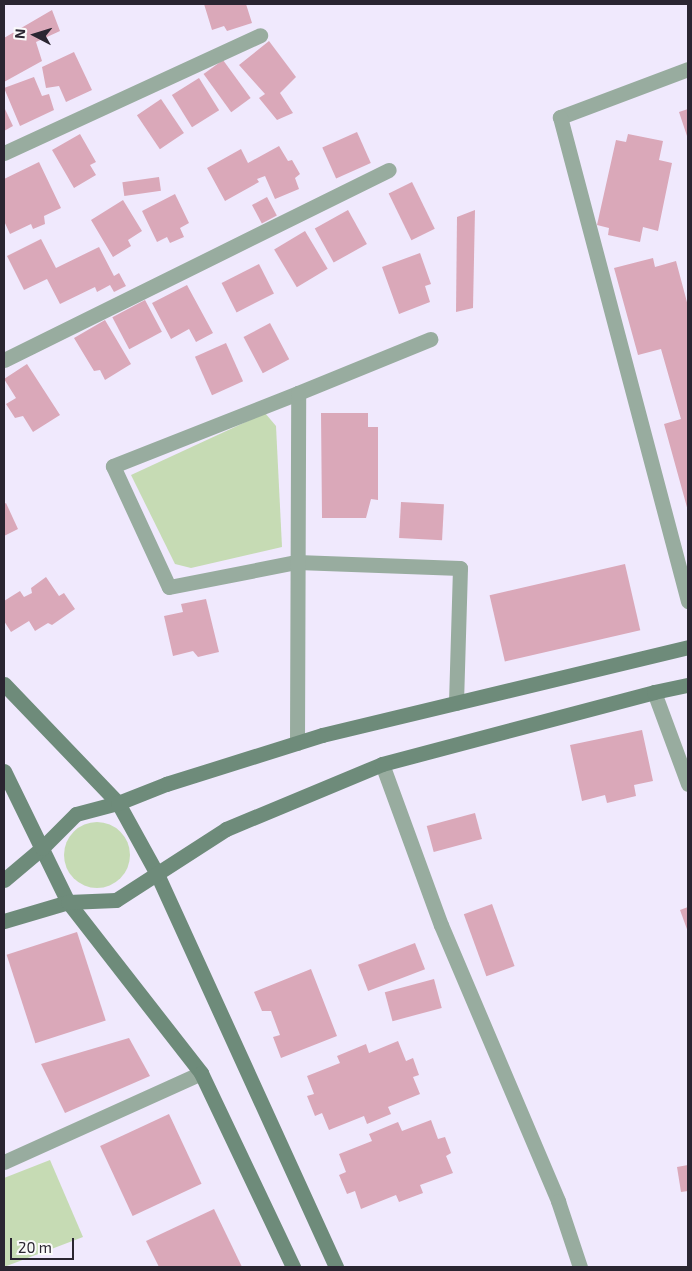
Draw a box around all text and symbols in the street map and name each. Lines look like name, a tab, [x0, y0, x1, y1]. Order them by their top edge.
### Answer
north arrow	[10, 10, 60, 60]
text: N	[11, 28, 28, 39]
scale bar	[12, 1228, 76, 1260]
text: 20 m	[18, 1238, 52, 1256]

